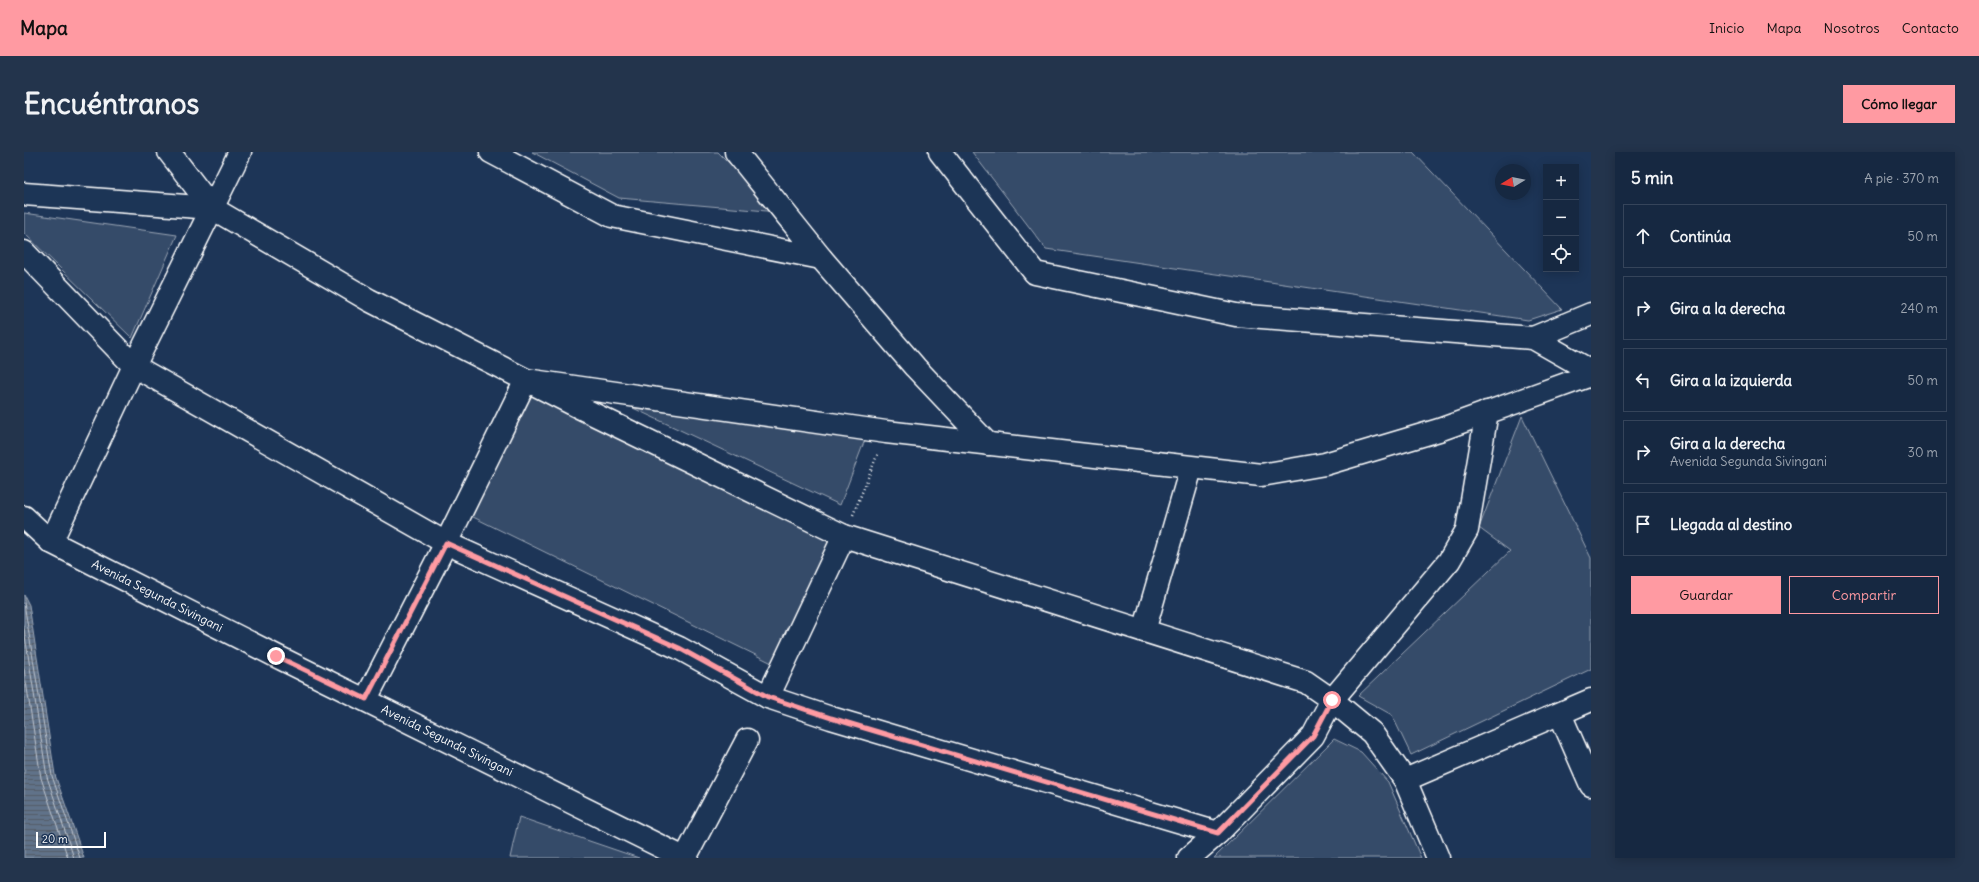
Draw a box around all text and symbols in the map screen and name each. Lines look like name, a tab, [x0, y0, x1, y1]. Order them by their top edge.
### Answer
text: Mapa	[20, 16, 68, 40]
text: Inicio	[1709, 19, 1744, 37]
text: Mapa	[1766, 19, 1802, 37]
text: Nosotros	[1824, 19, 1880, 37]
text: Contacto	[1902, 19, 1959, 37]
button: Cómo llegar	[1843, 85, 1955, 123]
text: Encuéntranos	[24, 86, 199, 122]
north arrow	[1495, 164, 1531, 200]
map controls	[1543, 164, 1579, 272]
button: +	[1543, 164, 1579, 200]
text: 5 min	[1631, 167, 1673, 189]
text: A pie · 370 m	[1864, 170, 1939, 187]
button: −	[1543, 200, 1579, 236]
icon: ahead	[1632, 225, 1654, 247]
text: Continúa	[1670, 227, 1731, 246]
text: 50 m	[1907, 228, 1938, 245]
button: locate	[1543, 236, 1579, 272]
icon: right	[1632, 297, 1654, 319]
text: Gira a la derecha	[1670, 299, 1785, 318]
text: 240 m	[1901, 300, 1938, 317]
icon: left	[1632, 369, 1654, 391]
text: Gira a la izquierda	[1670, 371, 1792, 390]
text: 50 m	[1907, 372, 1938, 389]
text: Gira a la derecha	[1670, 434, 1785, 453]
icon: right	[1632, 441, 1654, 463]
text: 30 m	[1908, 444, 1938, 461]
text: Avenida Segunda Sivingani	[1670, 453, 1827, 470]
icon: arrive	[1632, 513, 1654, 535]
text: Llegada al destino	[1670, 515, 1792, 534]
street label: Avenida Segunda Sivingani	[89, 556, 226, 635]
button: Guardar	[1631, 576, 1781, 614]
button: Compartir	[1789, 576, 1939, 614]
route end	[267, 647, 285, 665]
route start	[1323, 691, 1341, 709]
street label: Avenida Segunda Sivingani	[379, 701, 516, 779]
scale bar	[36, 830, 106, 849]
text: 20 m	[42, 832, 68, 846]

